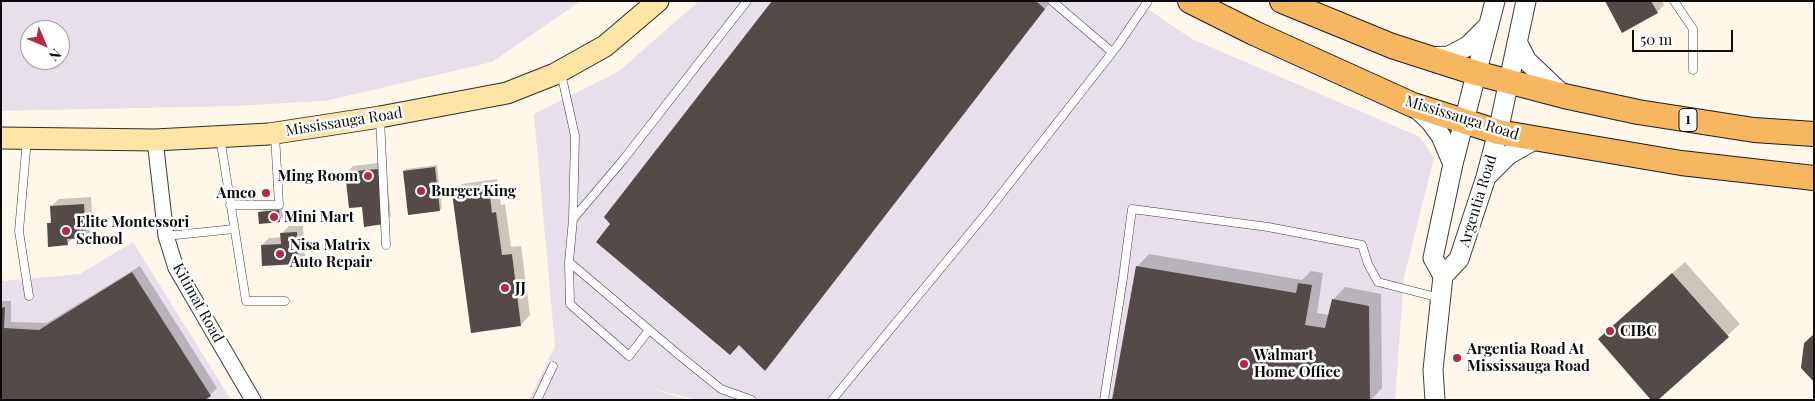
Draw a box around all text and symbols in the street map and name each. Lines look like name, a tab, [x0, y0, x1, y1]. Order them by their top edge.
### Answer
north arrow	[20, 20, 70, 70]
scale bar	[1635, 20, 1736, 52]
text: 50 m	[1640, 29, 1672, 49]
text: N	[45, 45, 66, 66]
street label: Mississauga Road	[1403, 92, 1521, 144]
street label: Mississauga Road	[284, 104, 404, 140]
road number: 1	[1679, 108, 1697, 132]
street label: Argentia Road	[1455, 153, 1501, 249]
place label: Ming Room	[278, 167, 358, 185]
marker: Ming Room	[362, 170, 374, 182]
place label: Burger King	[431, 182, 516, 200]
place label: Amco	[217, 184, 256, 202]
marker: Burger King	[415, 185, 427, 197]
marker: Amco	[260, 187, 272, 199]
place label: Mini Mart	[284, 208, 354, 226]
marker: Mini Mart	[268, 211, 280, 223]
place label: Elite Montessori School	[76, 213, 189, 248]
marker: Elite Montessori School	[60, 225, 72, 237]
place label: Nisa Matrix Auto Repair	[290, 236, 372, 271]
marker: Nisa Matrix Auto Repair	[274, 248, 286, 260]
street label: Kitimat Road	[169, 260, 227, 346]
place label: JJ	[515, 279, 526, 297]
marker: JJ	[499, 282, 511, 294]
place label: CIBC	[1620, 322, 1657, 340]
marker: CIBC	[1604, 325, 1616, 337]
place label: Argentia Road At Mississauga Road	[1467, 340, 1590, 375]
place label: Walmart Home Office	[1254, 346, 1340, 381]
marker: Argentia Road At Mississauga Road	[1451, 352, 1463, 364]
marker: Walmart Home Office	[1238, 358, 1250, 370]

